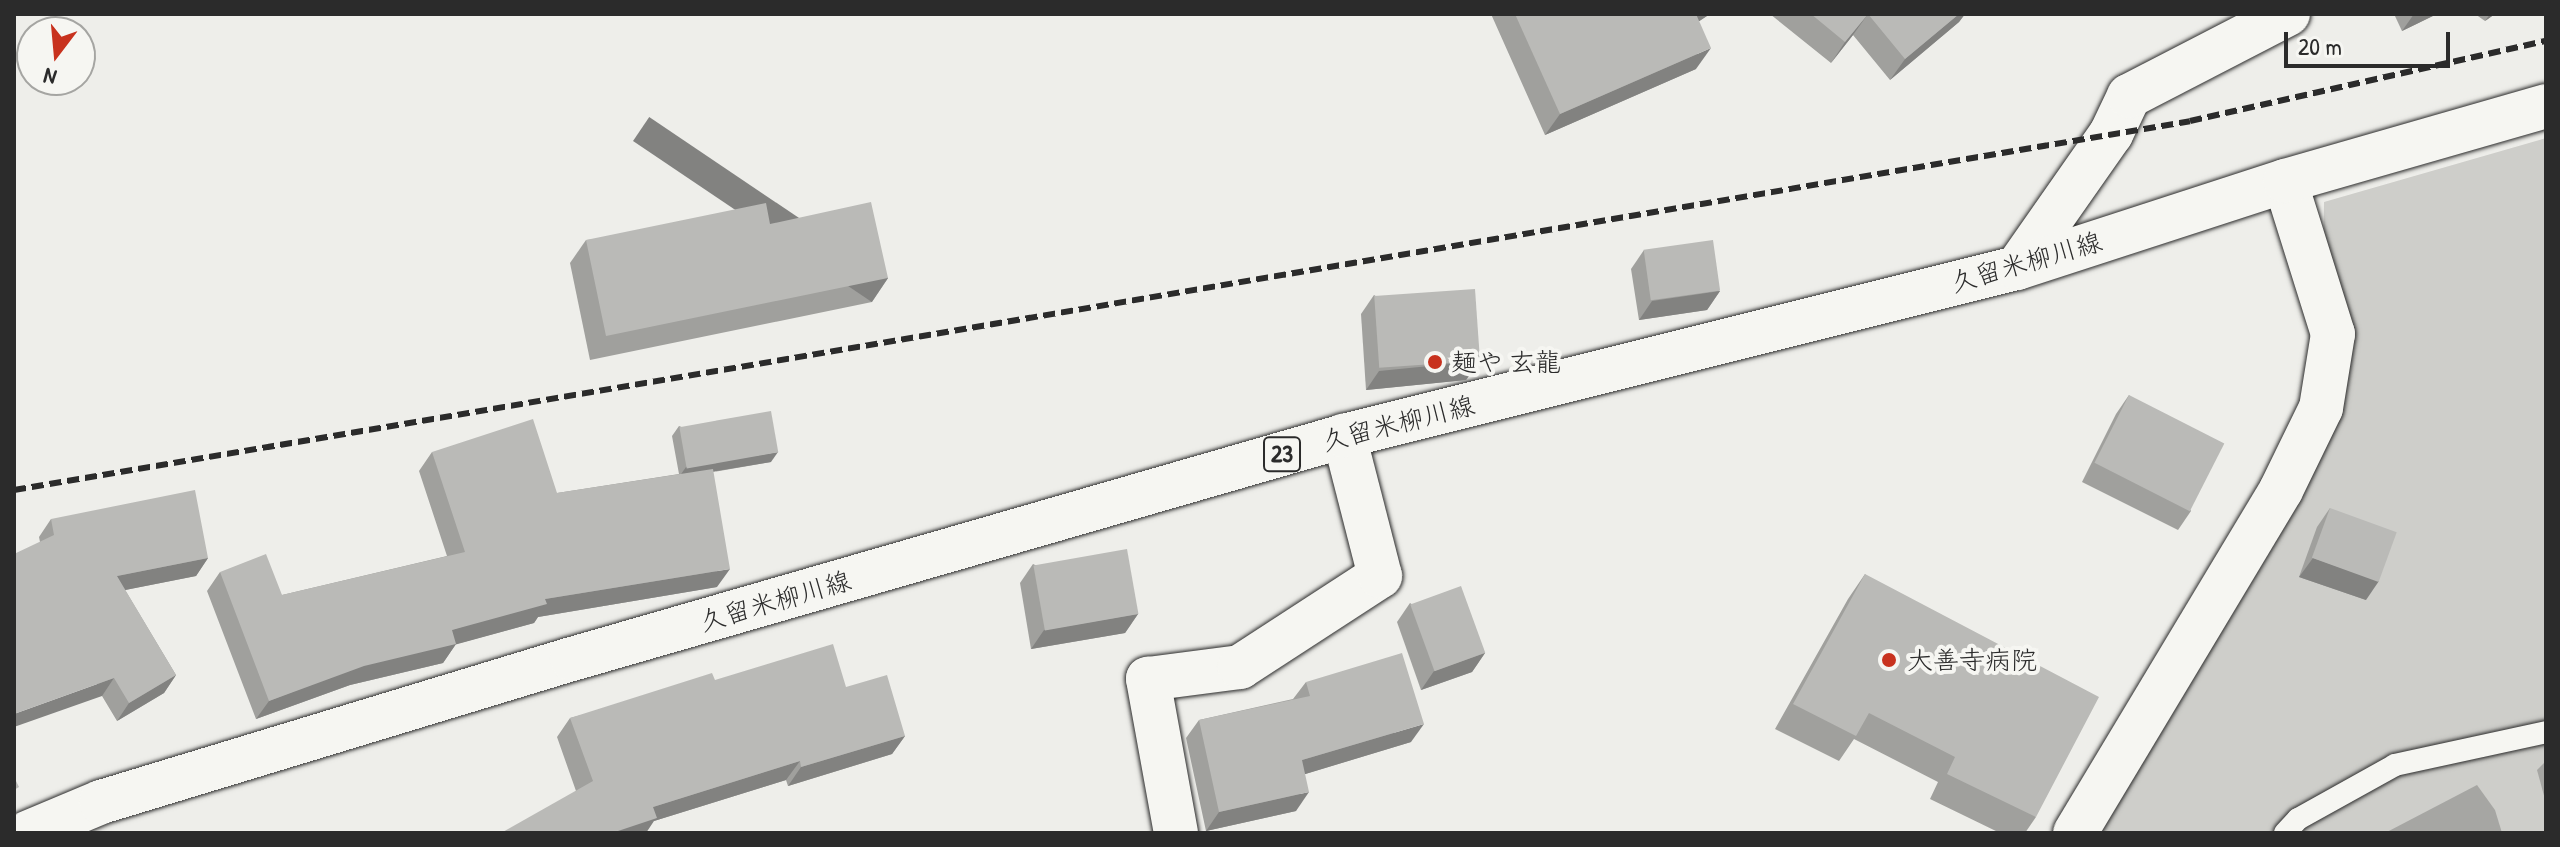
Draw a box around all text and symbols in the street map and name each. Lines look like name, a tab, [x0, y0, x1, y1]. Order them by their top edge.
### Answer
north arrow	[16, 16, 96, 96]
scale bar	[2288, 16, 2454, 66]
text: 20 m	[2298, 30, 2342, 62]
text: N	[40, 61, 60, 93]
street label: 久留米柳川線	[1947, 226, 2105, 298]
place label: 麺や 玄龍	[1451, 346, 1561, 378]
marker: 麺や 玄龍	[1426, 353, 1444, 371]
street label: 久留米柳川線	[1319, 389, 1477, 457]
road number: 23	[1262, 434, 1302, 474]
street label: 久留米柳川線	[696, 565, 854, 637]
place label: 大善寺病院	[1907, 644, 2037, 676]
marker: 大善寺病院	[1878, 649, 1900, 671]

